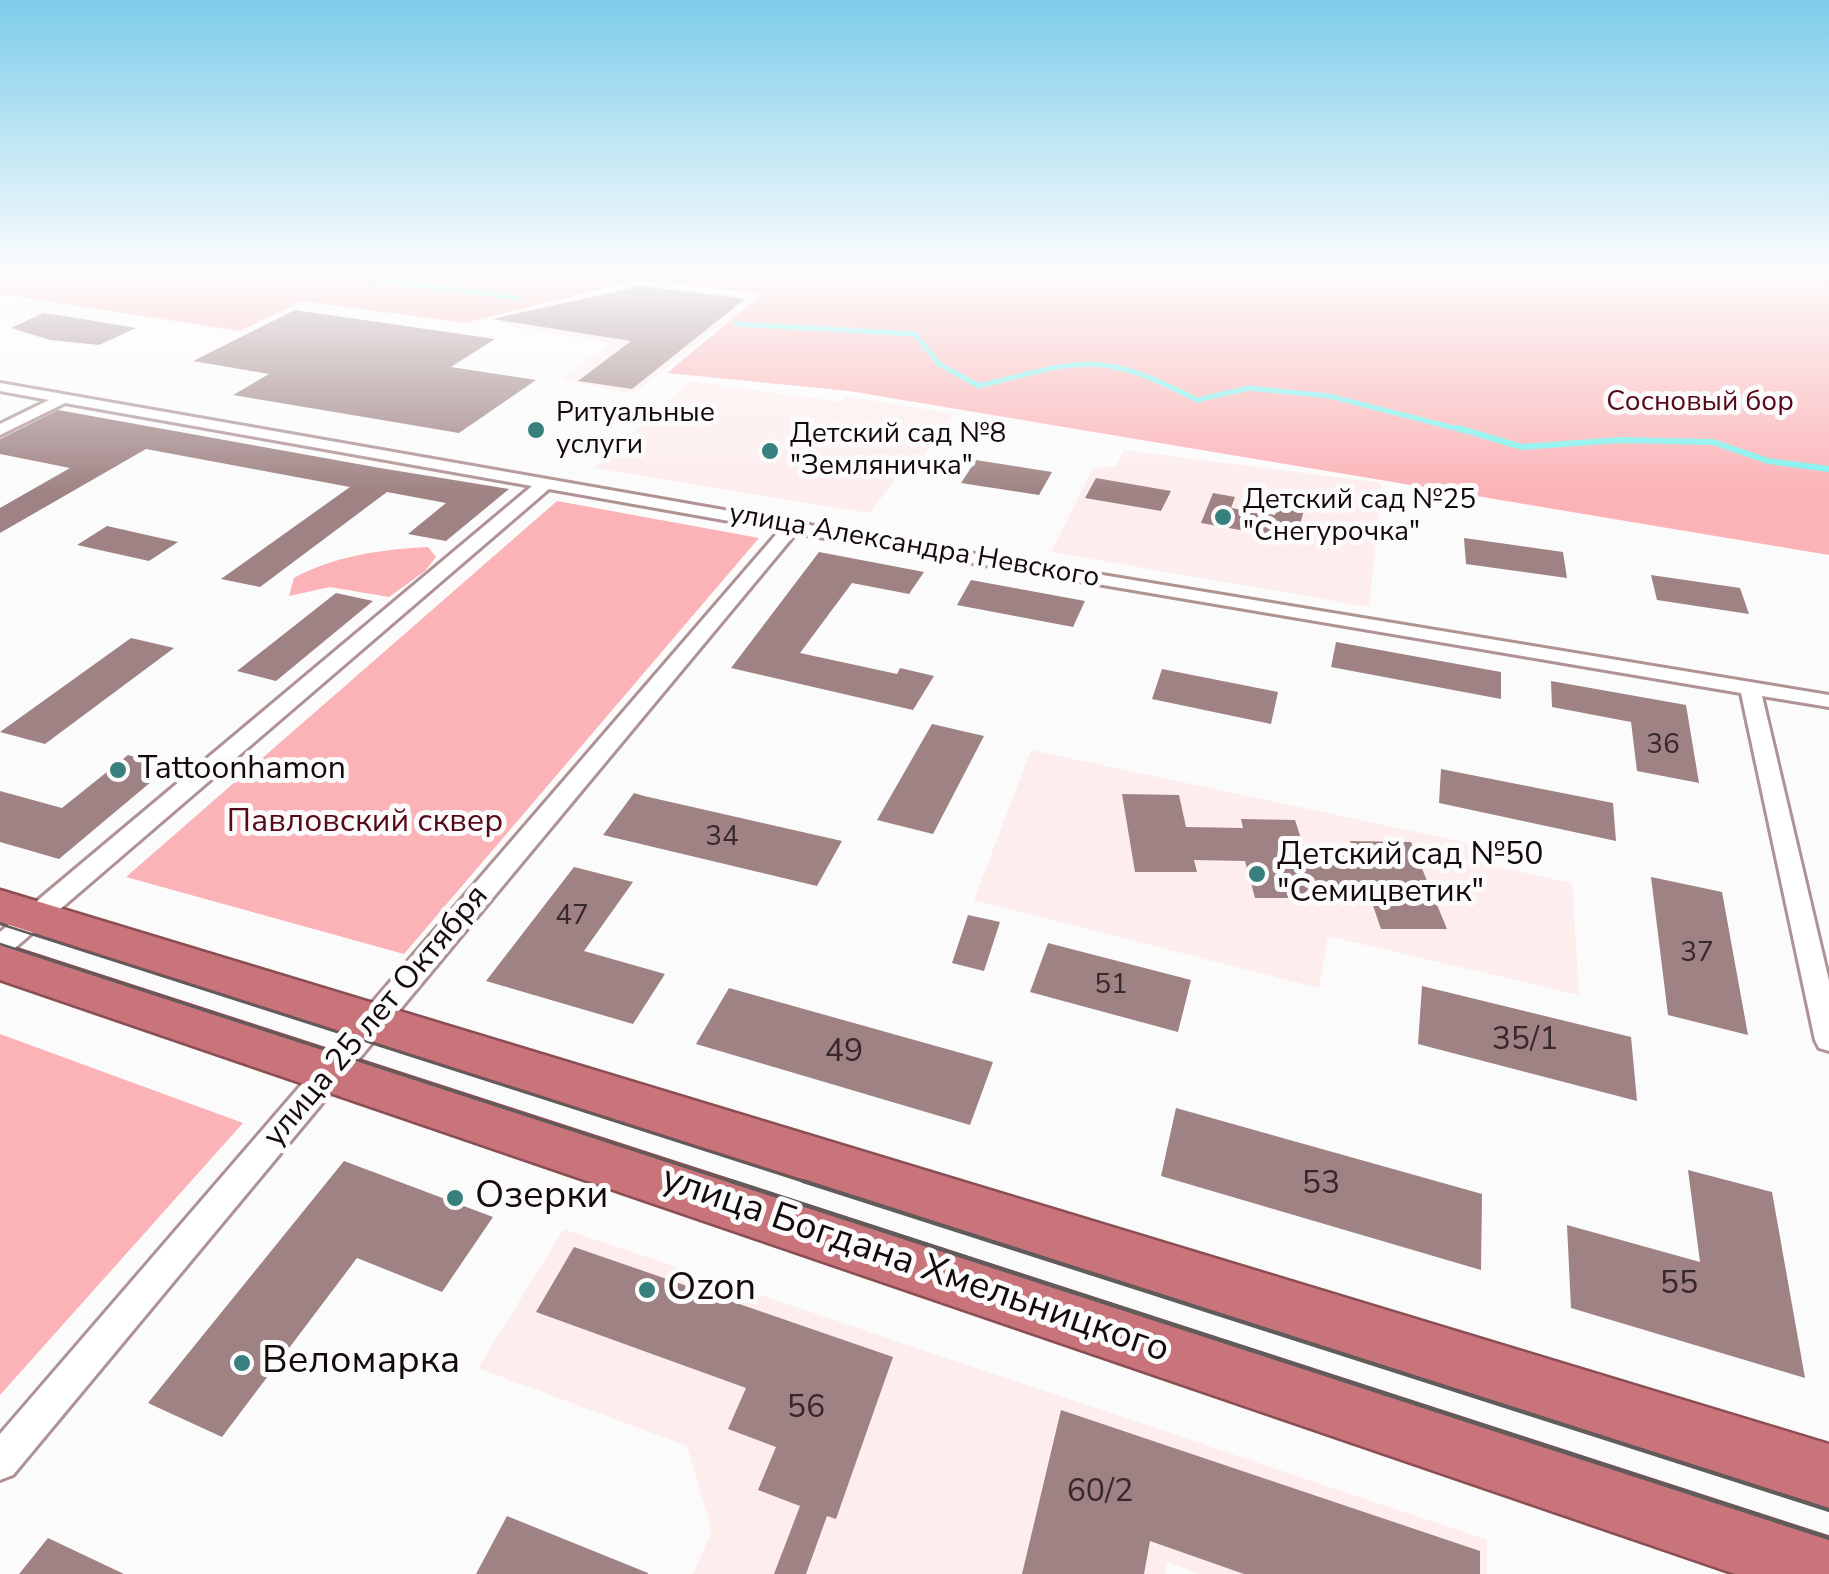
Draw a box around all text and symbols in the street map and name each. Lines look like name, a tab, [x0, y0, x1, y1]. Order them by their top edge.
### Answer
park label: Сосновый бор	[1606, 386, 1794, 420]
place label: Ритуальные услуги	[556, 397, 715, 463]
place label: Детский сад №8 "Земляничка"	[790, 418, 1006, 484]
marker: Ритуальные услуги	[525, 419, 547, 441]
marker: Детский сад №8 "Земляничка"	[759, 440, 781, 462]
place label: Детский сад №25 "Снегурочка"	[1243, 484, 1476, 550]
street label: улица Александра Невского	[726, 498, 1102, 596]
marker: Детский сад №25 "Снегурочка"	[1212, 506, 1234, 528]
house number: 36	[1646, 729, 1680, 763]
place label: Tattoonhamon	[138, 751, 346, 789]
marker: Tattoonhamon	[107, 759, 129, 781]
park label: Павловский сквер	[227, 804, 503, 842]
house number: 34	[705, 821, 739, 855]
place label: Детский сад №50 "Семицветик"	[1277, 837, 1543, 912]
marker: Детский сад №50 "Семицветик"	[1246, 863, 1268, 885]
street label: улица 25 лет Октября	[256, 878, 498, 1156]
house number: 47	[555, 900, 589, 934]
house number: 37	[1680, 937, 1714, 971]
house number: 51	[1094, 969, 1128, 1003]
house number: 35/1	[1492, 1022, 1558, 1060]
house number: 49	[825, 1034, 863, 1072]
street label: улица Богдана Хмельницкого	[655, 1158, 1175, 1374]
house number: 53	[1302, 1166, 1340, 1204]
place label: Озерки	[475, 1175, 608, 1221]
marker: Озерки	[444, 1187, 466, 1209]
house number: 55	[1660, 1266, 1698, 1304]
place label: Ozon	[667, 1267, 756, 1313]
marker: Ozon	[636, 1279, 658, 1301]
place label: Веломарка	[262, 1340, 460, 1386]
marker: Веломарка	[231, 1352, 253, 1374]
house number: 56	[787, 1390, 825, 1428]
house number: 60/2	[1067, 1474, 1133, 1512]

